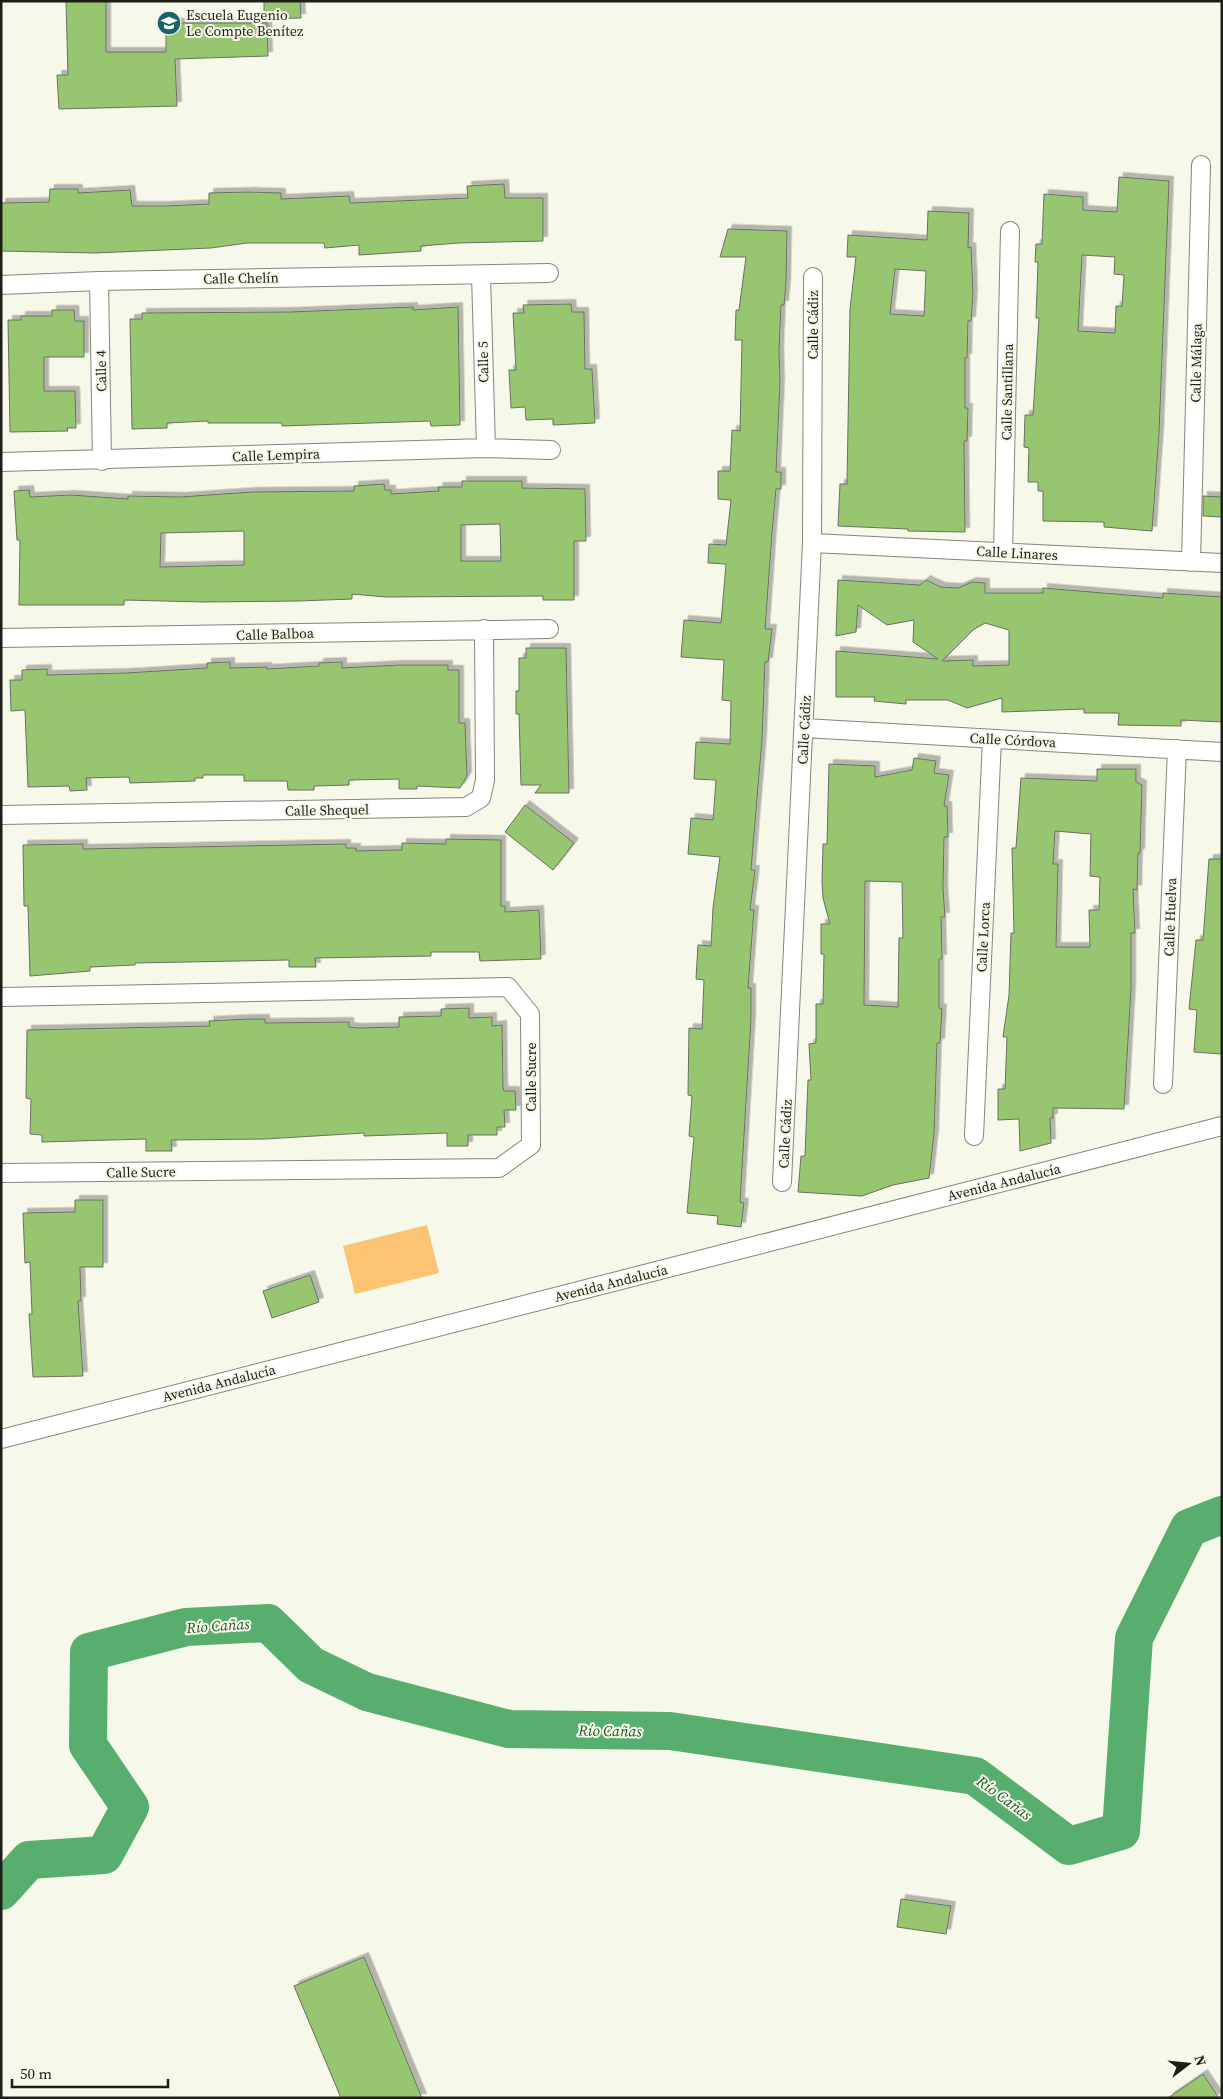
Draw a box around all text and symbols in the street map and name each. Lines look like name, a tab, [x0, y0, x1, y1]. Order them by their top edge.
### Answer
place label: Escuela Eugenio Le Compte Benítez	[186, 5, 304, 41]
school or university icon: Escuela Eugenio Le Compte Benítez	[156, 10, 182, 36]
street label: Calle Chelín	[203, 267, 280, 289]
street label: Calle Cádiz	[803, 290, 823, 360]
street label: Calle Málaga	[1185, 322, 1207, 403]
street label: Calle 5	[473, 341, 493, 383]
street label: Calle Santillana	[996, 342, 1018, 441]
street label: Calle 4	[91, 350, 111, 392]
street label: Calle Lempira	[232, 443, 321, 467]
street label: Calle Linares	[976, 541, 1058, 565]
street label: Calle Balboa	[236, 623, 315, 645]
street label: Calle Cádiz	[792, 694, 816, 765]
street label: Calle Córdova	[969, 728, 1058, 752]
street label: Calle Shequel	[285, 799, 369, 821]
street label: Calle Huelva	[1159, 877, 1181, 957]
street label: Calle Lorca	[971, 900, 995, 973]
street label: Calle Sucre	[521, 1042, 541, 1112]
street label: Calle Cádiz	[773, 1098, 797, 1169]
street label: Avenida Andalucía	[945, 1158, 1064, 1206]
street label: Calle Sucre	[106, 1161, 176, 1183]
street label: Avenida Andalucía	[552, 1259, 671, 1307]
street label: Avenida Andalucía	[160, 1359, 279, 1407]
water label: Río Cañas	[185, 1613, 251, 1638]
water label: Río Cañas	[577, 1719, 642, 1742]
water label: Río Cañas	[972, 1770, 1037, 1825]
north arrow	[1163, 2039, 1213, 2089]
text: N	[1189, 2053, 1212, 2068]
scale bar	[12, 2056, 169, 2088]
text: 50 m	[20, 2063, 52, 2084]

